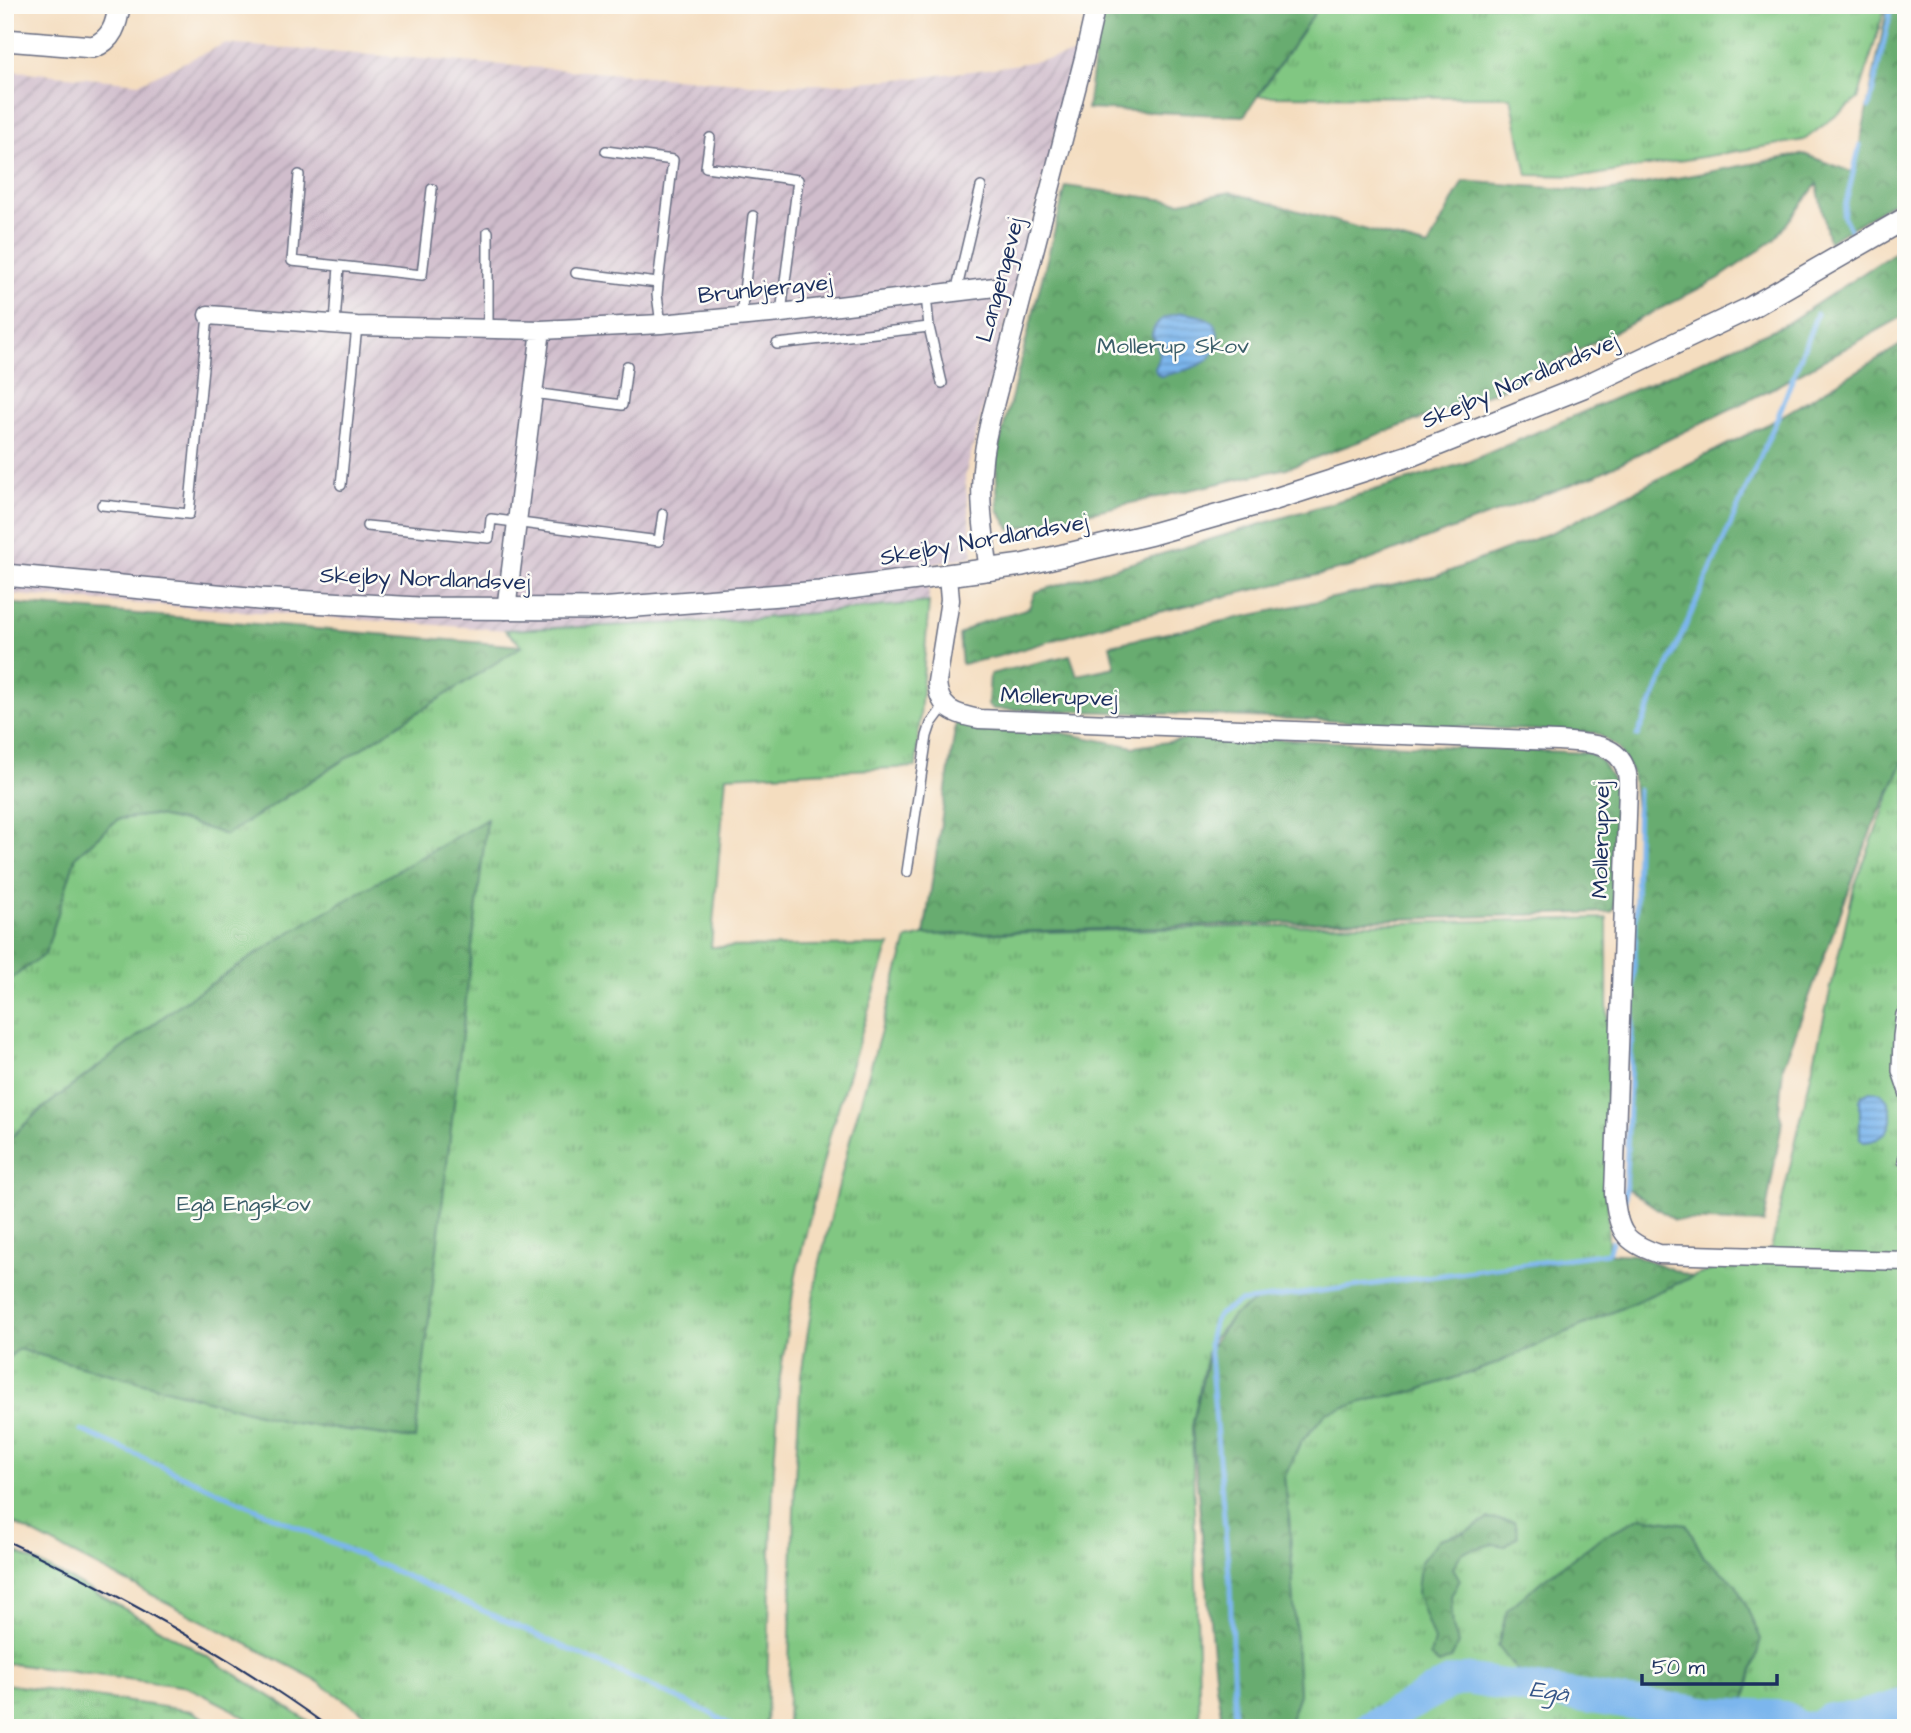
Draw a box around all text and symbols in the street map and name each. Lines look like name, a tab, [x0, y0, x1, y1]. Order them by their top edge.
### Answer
street label: Langengevej	[968, 214, 1033, 346]
street label: Brunbjergvej	[696, 266, 834, 313]
street label: Skejby Nordlandsvej	[1417, 325, 1624, 438]
park label: Mollerup Skov	[1097, 330, 1249, 362]
street label: Skejby Nordlandsvej	[878, 506, 1091, 575]
street label: Skejby Nordlandsvej	[319, 559, 531, 600]
street label: Mollerupvej	[1000, 679, 1118, 715]
street label: Mollerupvej	[1584, 781, 1618, 899]
park label: Egå Engskov	[177, 1188, 311, 1221]
scale bar	[1642, 1642, 1776, 1686]
text: 50 m	[1652, 1653, 1706, 1682]
water label: Egå	[1527, 1672, 1573, 1713]

